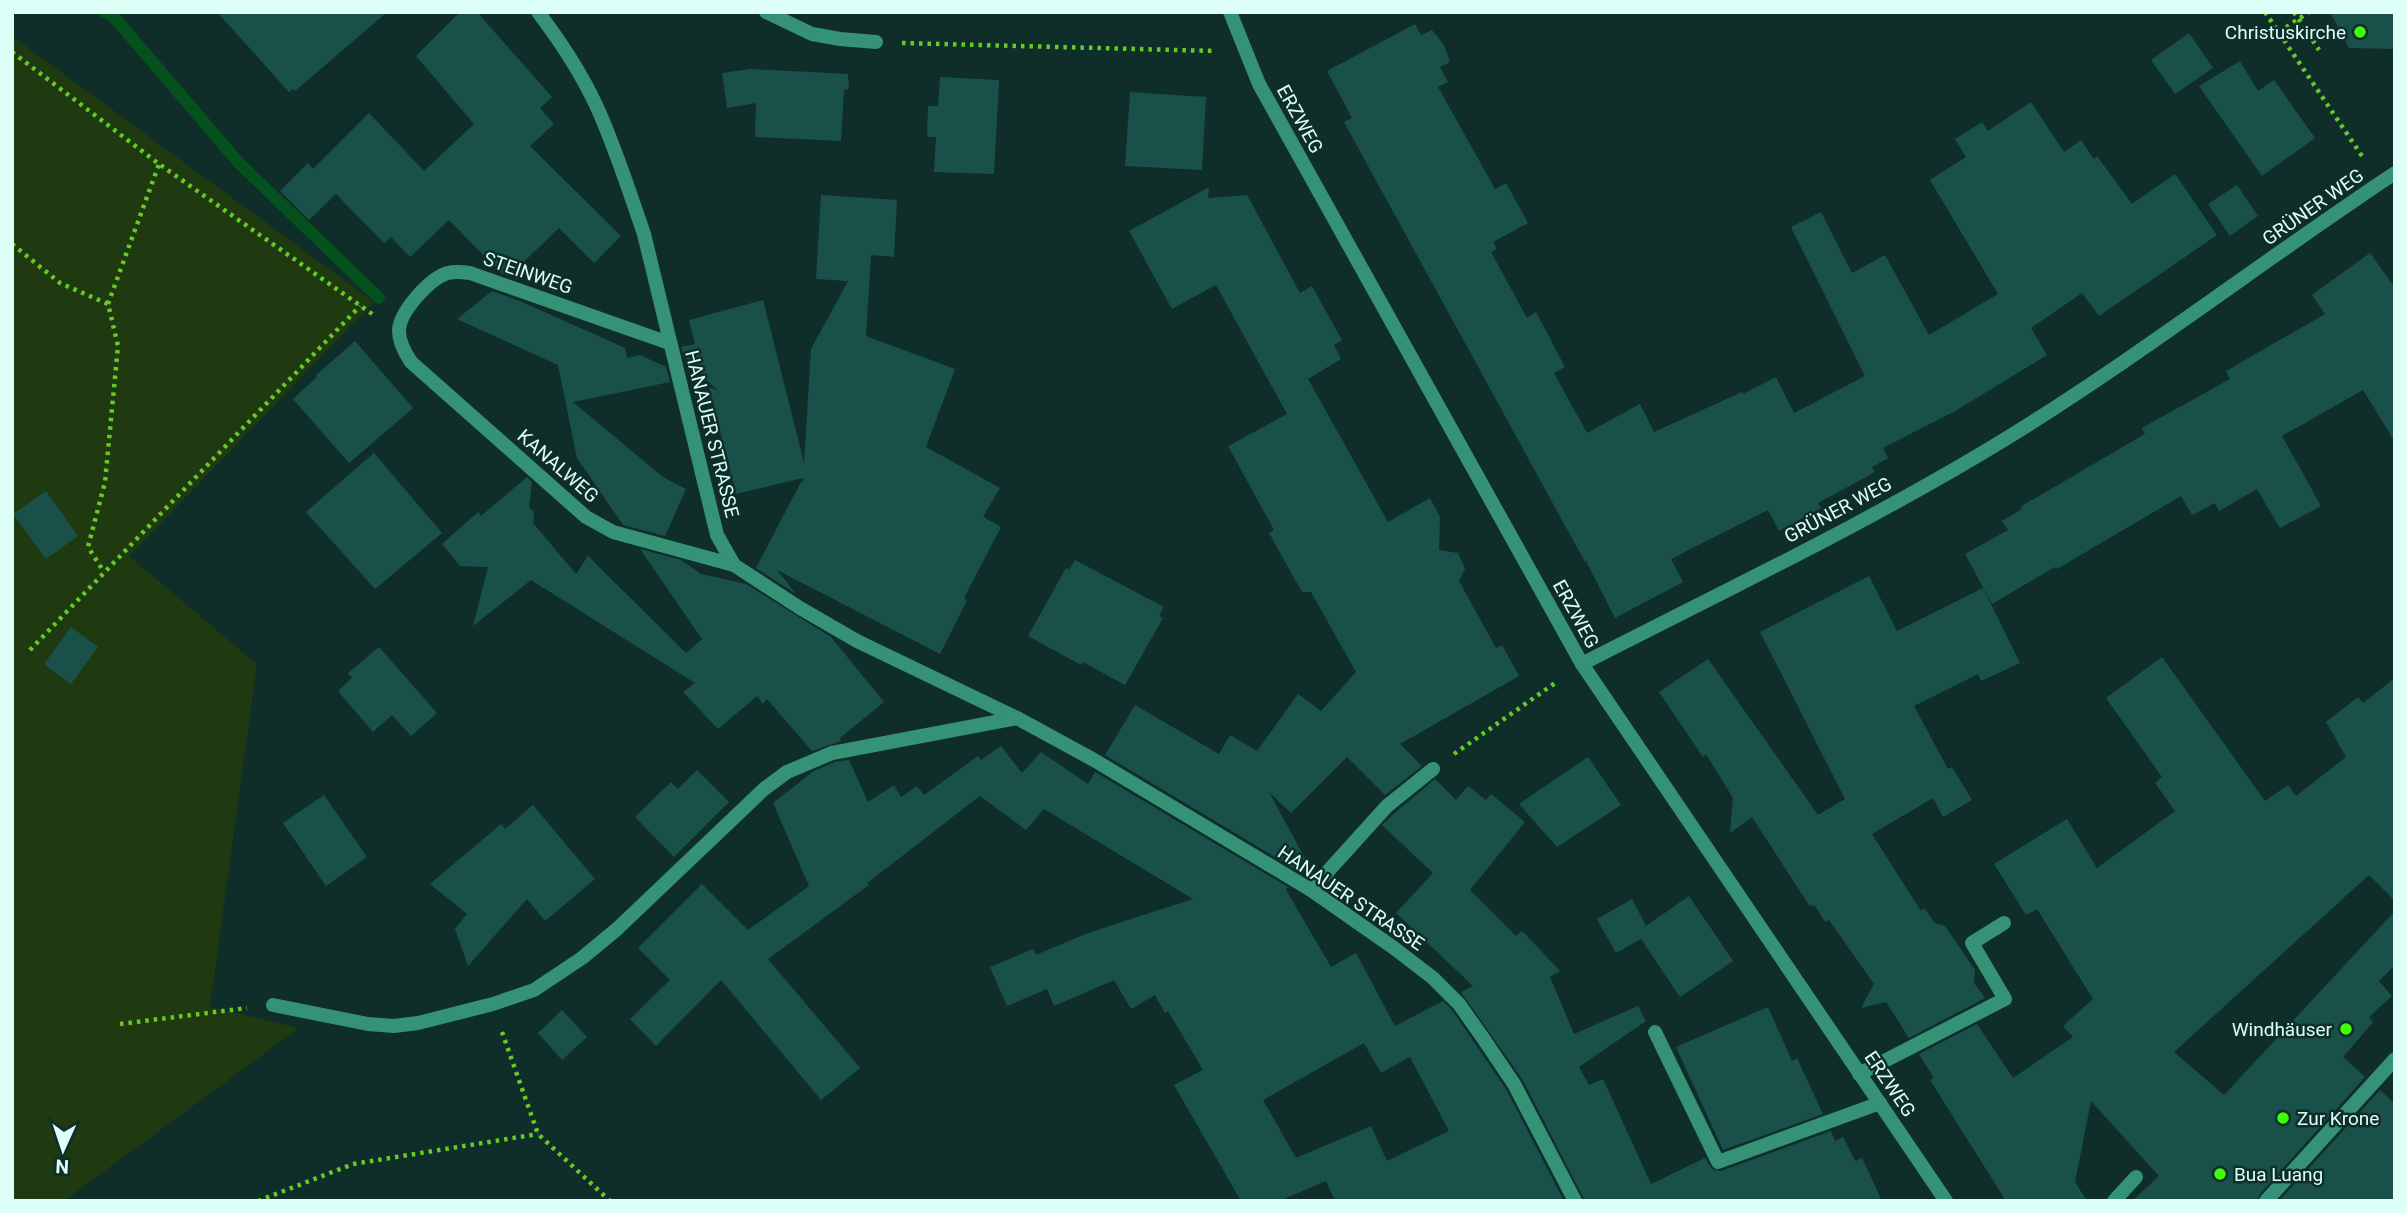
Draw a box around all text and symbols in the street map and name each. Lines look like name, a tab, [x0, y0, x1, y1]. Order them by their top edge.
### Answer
place label: Christuskirche	[2225, 21, 2346, 44]
marker: Christuskirche	[2352, 24, 2368, 40]
street label: ERZWEG	[1272, 81, 1328, 157]
street label: GRÜNER WEG	[2258, 164, 2368, 250]
street label: STEINWEG	[480, 247, 576, 299]
street label: HANAUER STRASSE	[680, 348, 744, 520]
street label: KANALWEG	[513, 425, 603, 507]
street label: GRÜNER WEG	[1780, 472, 1896, 548]
street label: ERZWEG	[1548, 576, 1604, 652]
street label: HANAUER STRASSE	[1273, 840, 1429, 956]
place label: Windhäuser	[2232, 1018, 2333, 1041]
marker: Windhäuser	[2338, 1021, 2354, 1037]
street label: ERZWEG	[1860, 1047, 1920, 1121]
place label: Zur Krone	[2297, 1107, 2379, 1130]
marker: Zur Krone	[2275, 1110, 2291, 1126]
north arrow	[28, 1115, 98, 1185]
text: N	[55, 1155, 69, 1178]
place label: Bua Luang	[2234, 1163, 2323, 1186]
marker: Bua Luang	[2212, 1166, 2228, 1182]

